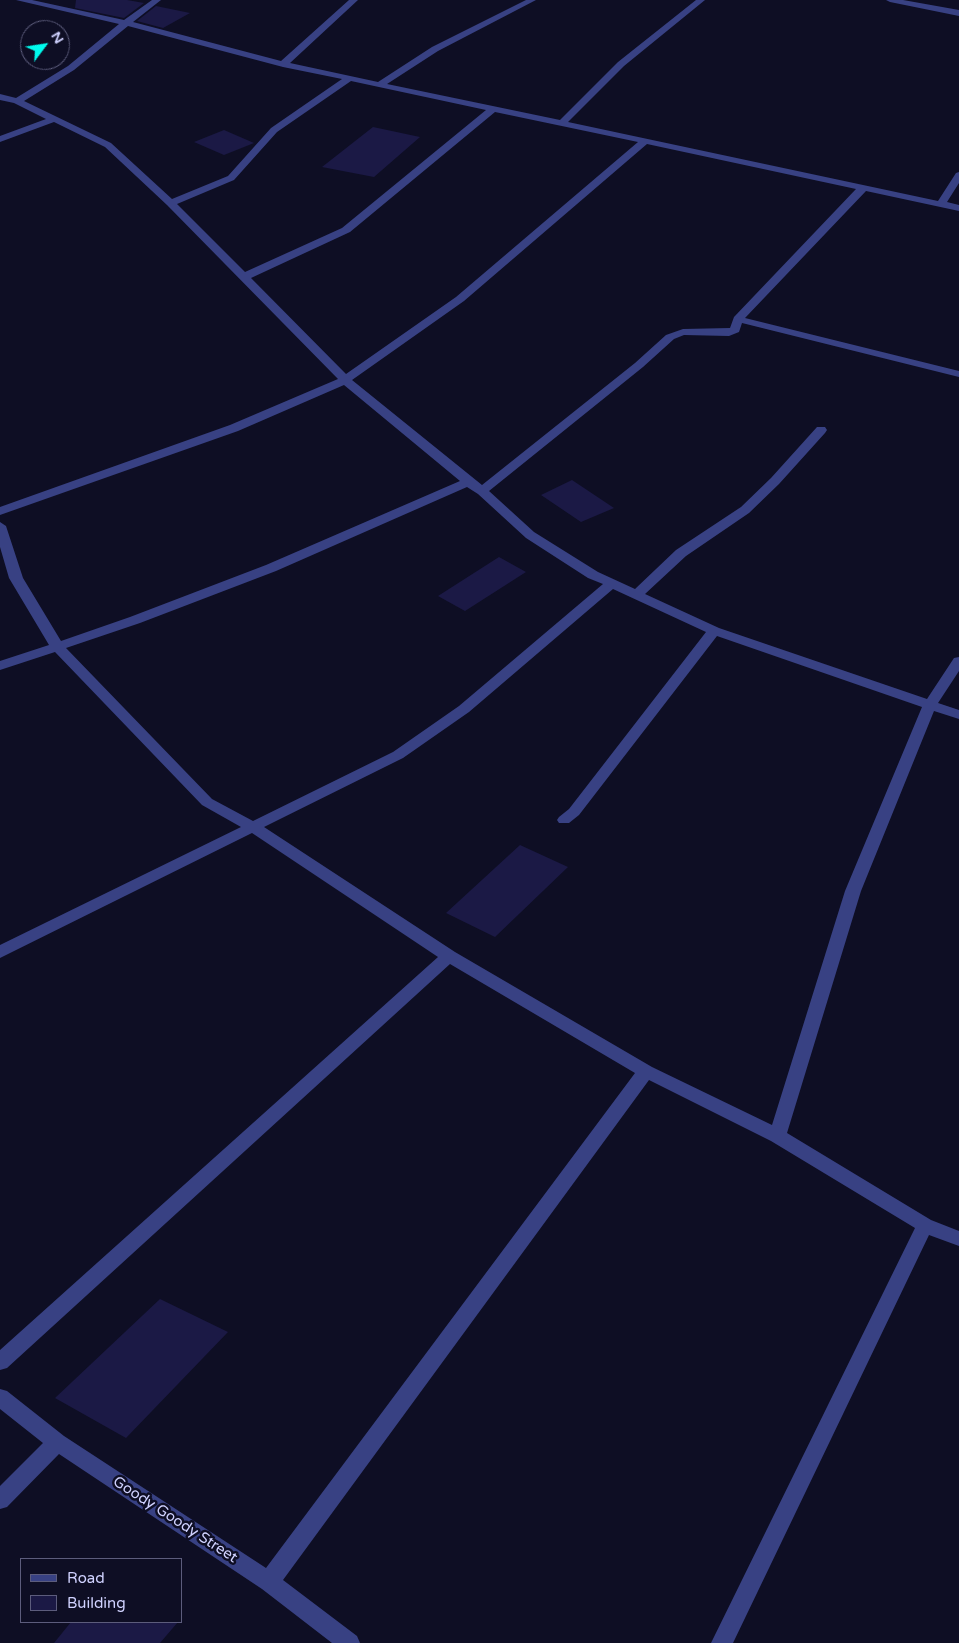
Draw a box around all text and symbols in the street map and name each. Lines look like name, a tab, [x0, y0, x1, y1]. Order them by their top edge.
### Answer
north arrow	[20, 20, 70, 70]
text: N	[47, 28, 68, 47]
street label: Goody Goody Street	[109, 1473, 241, 1567]
legend	[20, 1558, 182, 1623]
text: Road	[67, 1569, 105, 1587]
text: Building	[67, 1594, 126, 1612]

